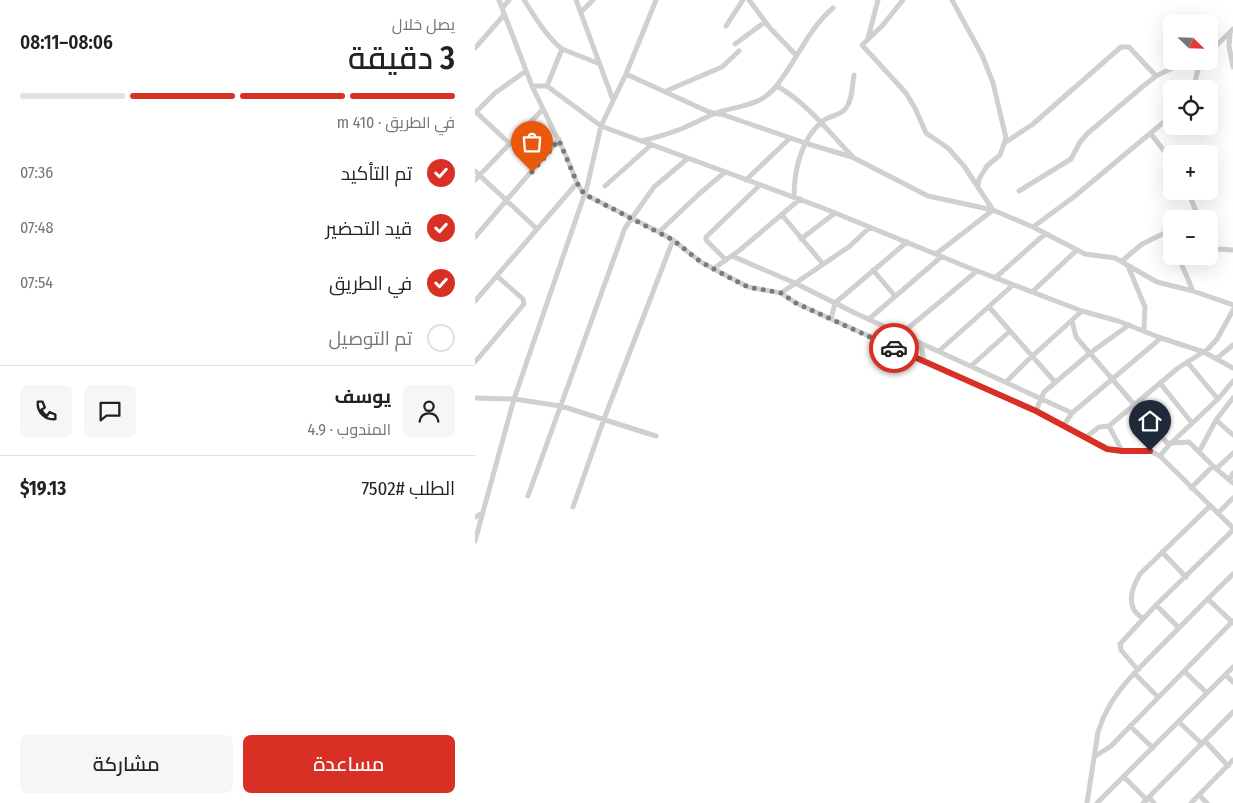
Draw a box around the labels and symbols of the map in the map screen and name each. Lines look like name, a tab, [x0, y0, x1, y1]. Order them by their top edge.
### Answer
north arrow	[1163, 15, 1217, 70]
pin	[511, 121, 553, 172]
courier	[869, 323, 919, 373]
pin	[1129, 400, 1171, 451]

